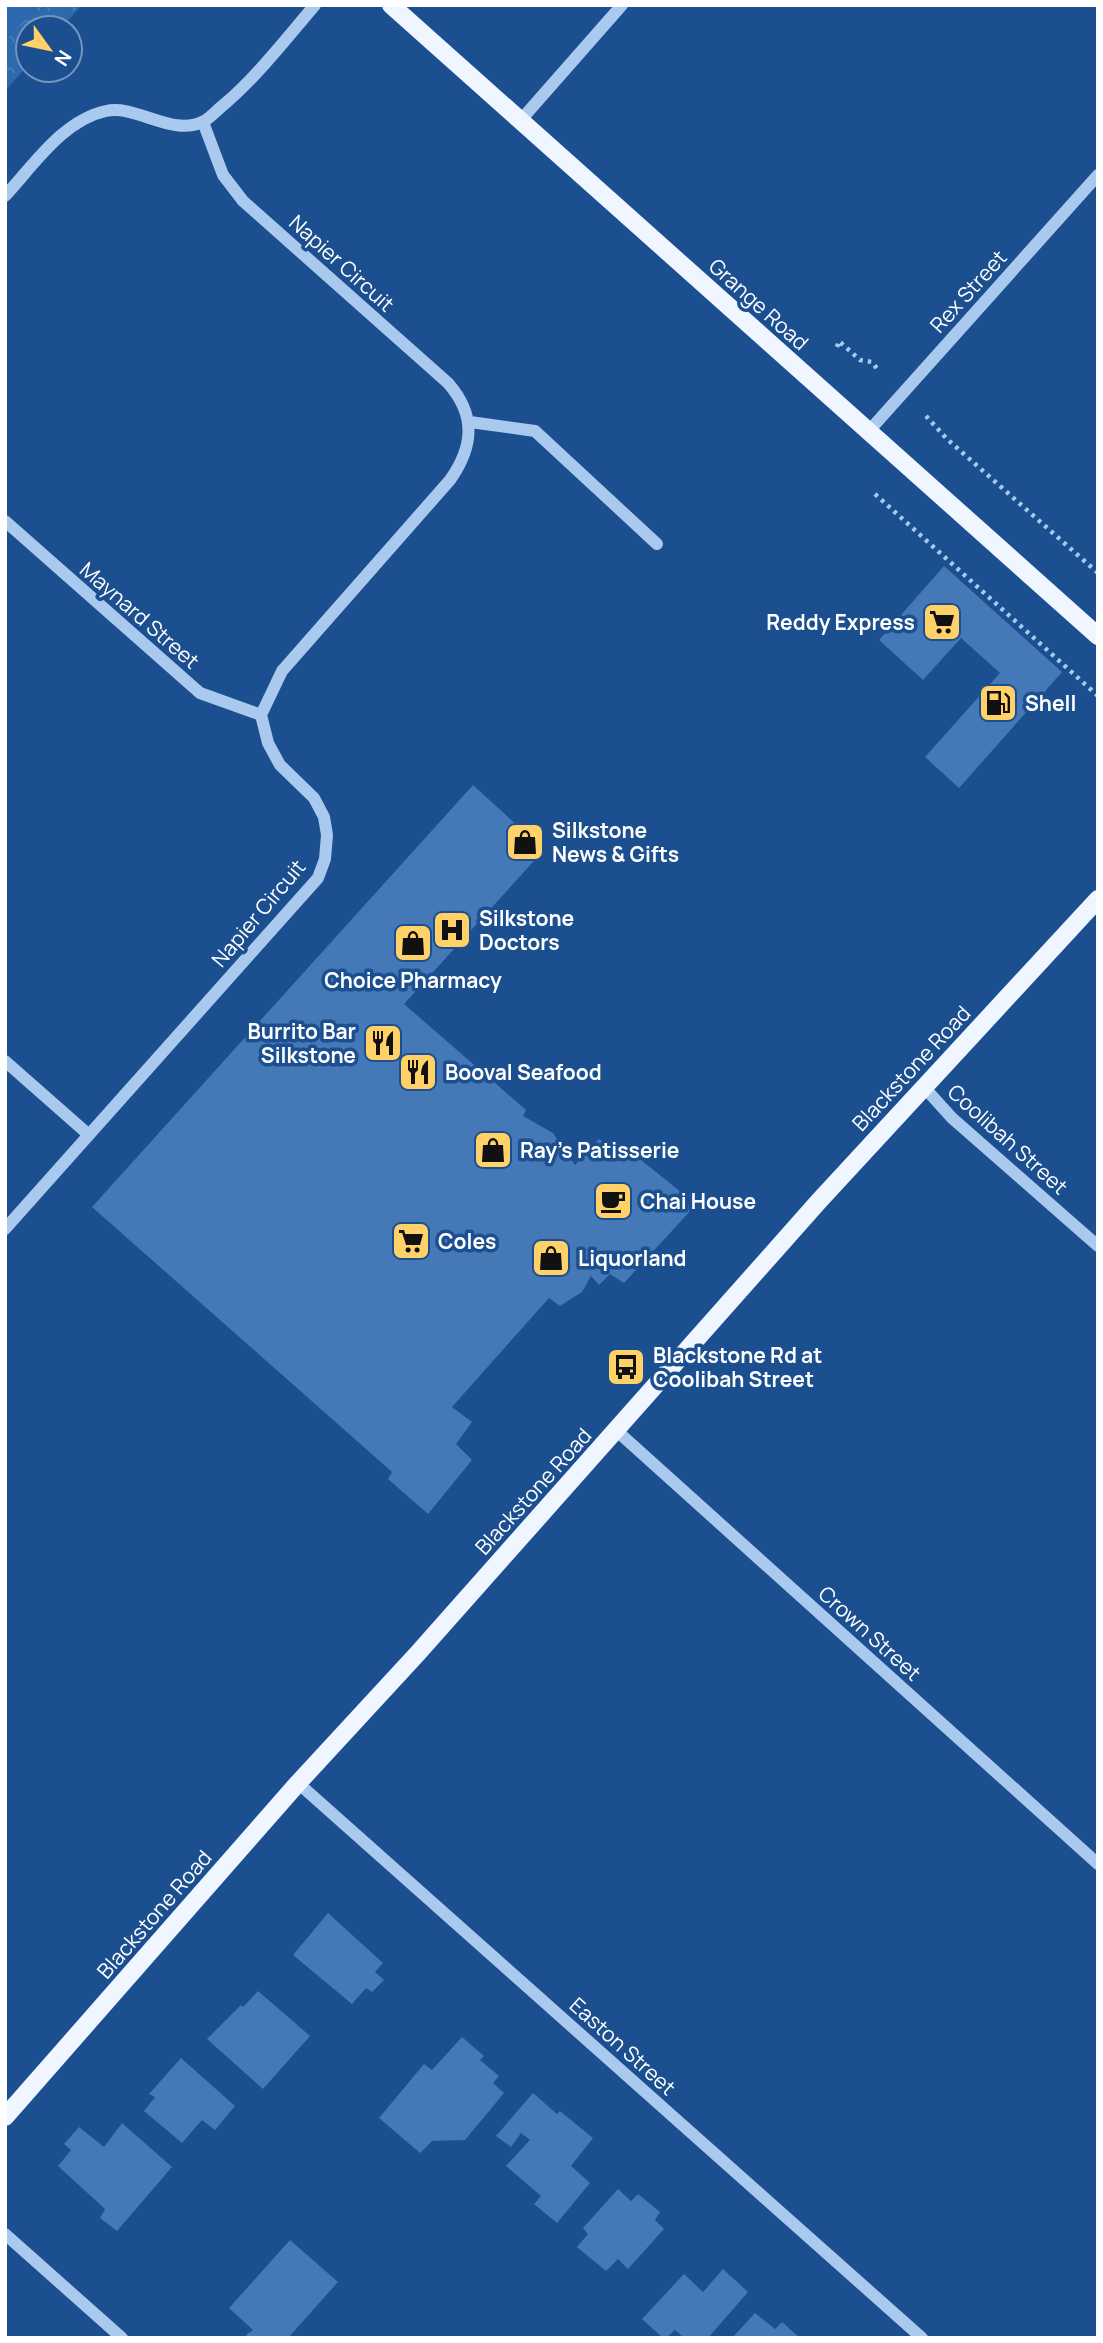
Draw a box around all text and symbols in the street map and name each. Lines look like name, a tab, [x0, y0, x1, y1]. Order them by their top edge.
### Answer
north arrow	[14, 14, 84, 84]
text: N	[49, 45, 78, 71]
street label: Napier Circuit	[284, 208, 400, 318]
street label: Rex Street	[923, 244, 1013, 338]
street label: Grange Road	[703, 252, 815, 356]
street label: Maynard Street	[74, 555, 206, 675]
supermarket icon: Reddy Express	[921, 601, 963, 643]
place label: Reddy Express	[766, 608, 915, 636]
fuel station icon: Shell	[977, 682, 1019, 724]
place label: Shell	[1025, 689, 1076, 717]
place label: Silkstone News & Gifts	[552, 816, 679, 868]
shop icon: Silkstone News & Gifts	[504, 821, 546, 863]
street label: Napier Circuit	[205, 853, 311, 973]
place label: Silkstone Doctors	[479, 904, 574, 956]
hospital icon: Silkstone Doctors	[431, 909, 473, 951]
shop icon: Choice Pharmacy	[392, 922, 434, 964]
place label: Choice Pharmacy	[324, 966, 502, 994]
street label: Blackstone Road	[846, 999, 976, 1137]
place label: Burrito Bar Silkstone	[248, 1017, 356, 1069]
restaurant icon: Burrito Bar Silkstone	[362, 1022, 404, 1064]
restaurant icon: Booval Seafood	[397, 1051, 439, 1093]
place label: Booval Seafood	[445, 1058, 602, 1086]
street label: Coolibah Street	[942, 1078, 1074, 1200]
shop icon: Ray's Patisserie	[472, 1129, 514, 1171]
place label: Ray's Patisserie	[520, 1136, 679, 1164]
cafe icon: Chai House	[592, 1180, 634, 1222]
place label: Chai House	[640, 1187, 756, 1215]
supermarket icon: Coles	[390, 1220, 432, 1262]
place label: Coles	[438, 1227, 496, 1255]
shop icon: Liquorland	[530, 1237, 572, 1279]
place label: Liquorland	[578, 1244, 686, 1272]
place label: Blackstone Rd at Coolibah Street	[653, 1341, 822, 1393]
bus stop icon: Blackstone Rd at Coolibah Street	[605, 1346, 647, 1388]
street label: Blackstone Road	[469, 1422, 597, 1560]
street label: Crown Street	[813, 1579, 927, 1687]
street label: Blackstone Road	[91, 1844, 217, 1984]
street label: Easton Street	[564, 1991, 682, 2101]

